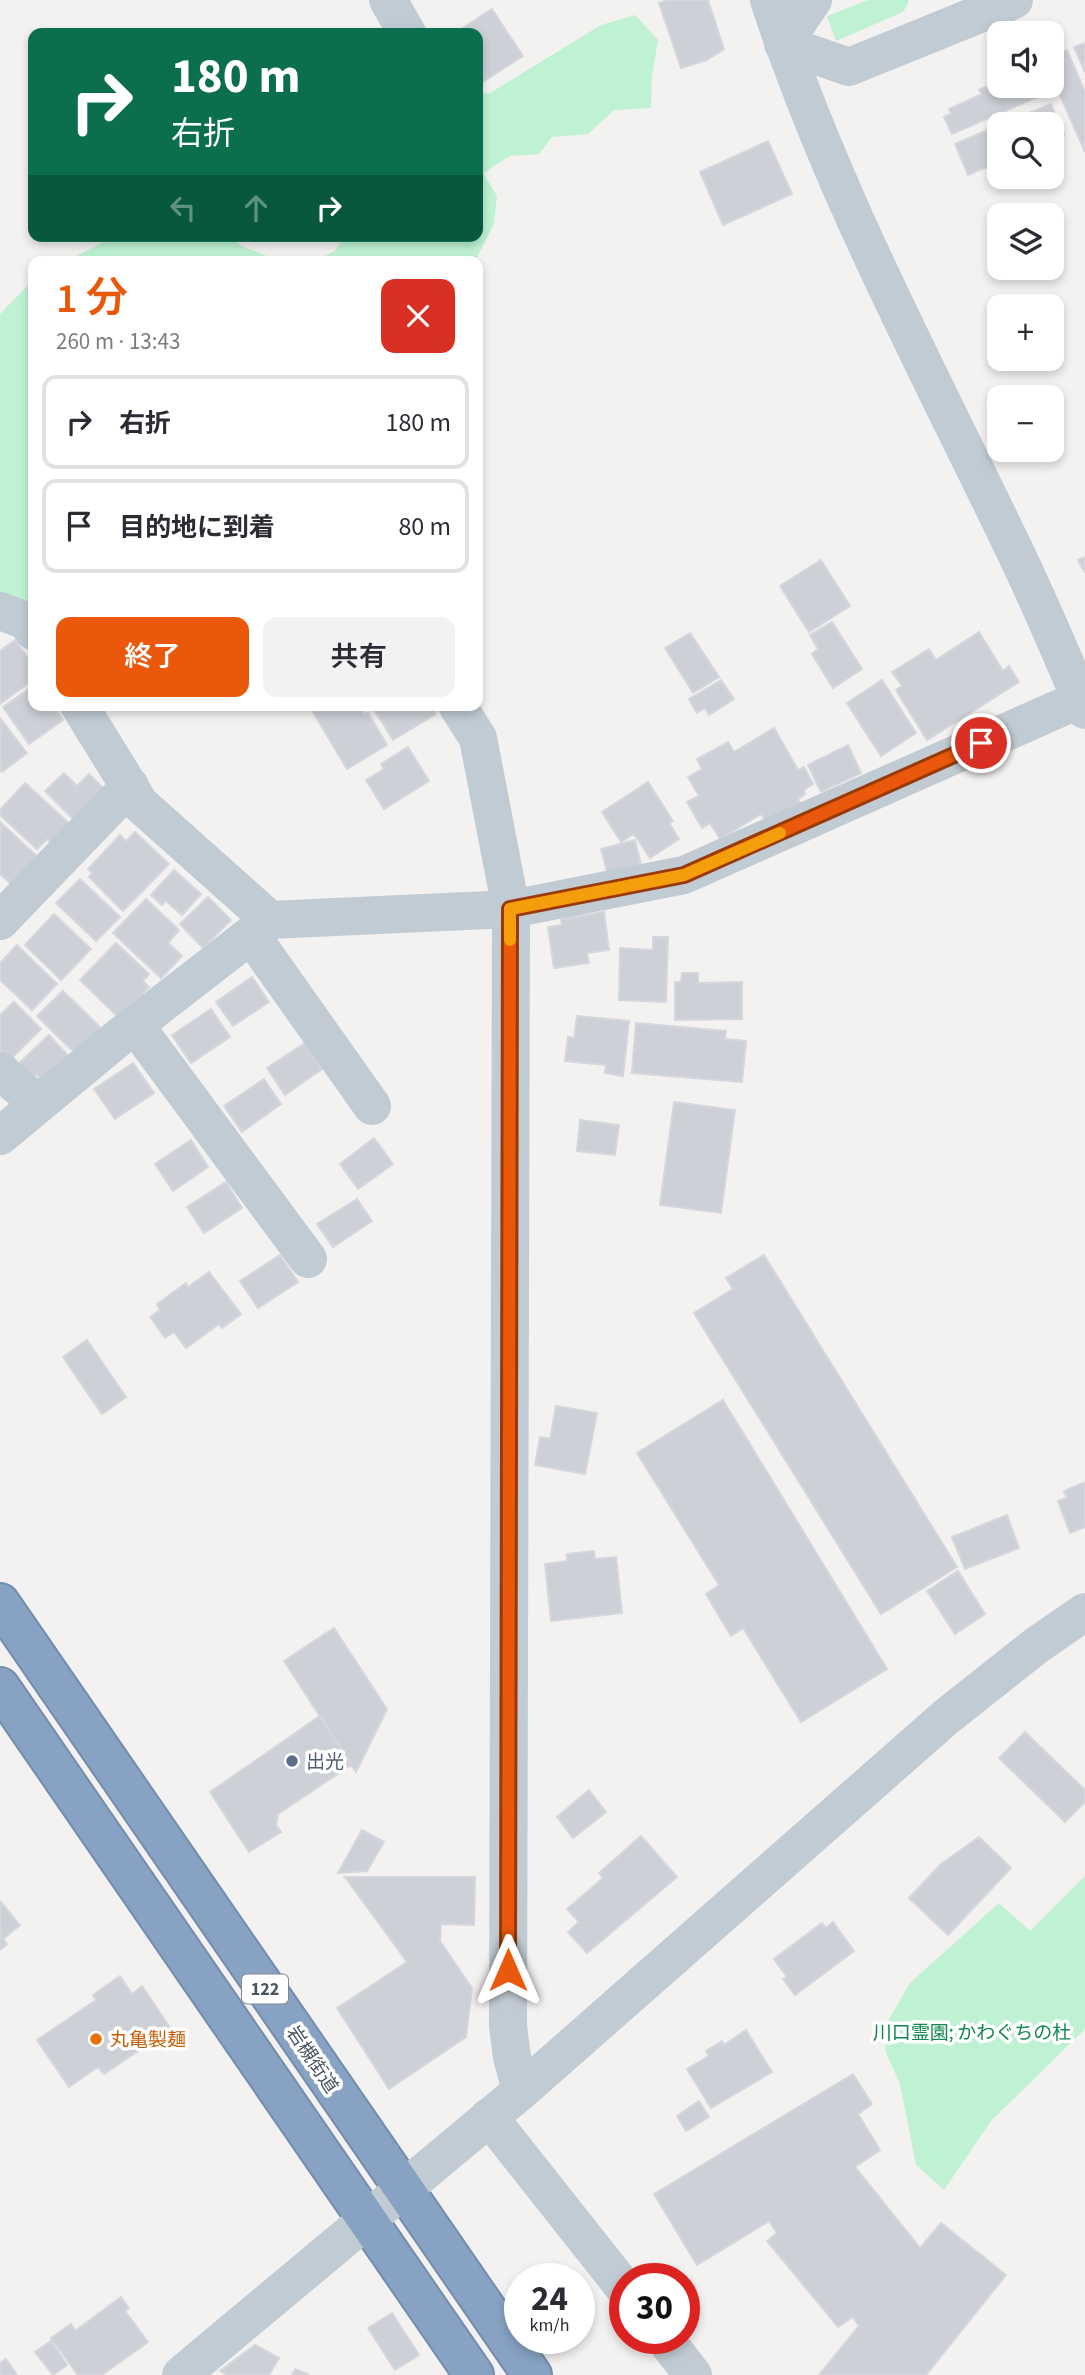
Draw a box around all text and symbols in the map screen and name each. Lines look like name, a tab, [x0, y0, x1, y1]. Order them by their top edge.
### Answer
map controls	[987, 21, 1064, 462]
button: sound	[987, 21, 1064, 98]
text: 180 m	[171, 42, 300, 112]
icon: right	[56, 56, 147, 147]
text: 右折	[171, 111, 235, 157]
button: search	[987, 112, 1064, 189]
icon: left	[164, 189, 202, 227]
icon: ahead	[237, 189, 275, 227]
icon: right	[310, 189, 348, 227]
button: layers	[987, 203, 1064, 280]
text: 1 分	[56, 269, 128, 329]
button: close	[381, 279, 455, 353]
button: +	[987, 294, 1064, 371]
text: 260 m · 13:43	[56, 325, 180, 358]
button: −	[987, 385, 1064, 462]
icon: right	[60, 403, 98, 441]
text: 180 m	[385, 404, 451, 441]
text: 右折	[119, 405, 171, 442]
icon: arrive	[60, 507, 98, 545]
text: 80 m	[398, 508, 451, 545]
text: 目的地に到着	[119, 509, 275, 546]
button: 終了	[56, 617, 249, 697]
button: 共有	[263, 617, 455, 697]
pin	[951, 713, 1011, 773]
icon: arrive	[962, 724, 1000, 762]
place label: 出光	[306, 1749, 344, 1776]
marker: 出光	[284, 1753, 300, 1769]
position arrow	[471, 1933, 545, 2007]
road number: 122	[242, 1975, 288, 2004]
park label: 川口霊園; かわぐちの杜	[873, 2020, 1071, 2047]
street label: 岩槻街道	[279, 2021, 344, 2099]
place label: 丸亀製麺	[110, 2027, 186, 2054]
marker: 丸亀製麺	[88, 2031, 104, 2047]
speed limit sign: 30	[609, 2263, 700, 2354]
text: 24	[531, 2274, 568, 2324]
text: km/h	[530, 2313, 569, 2338]

